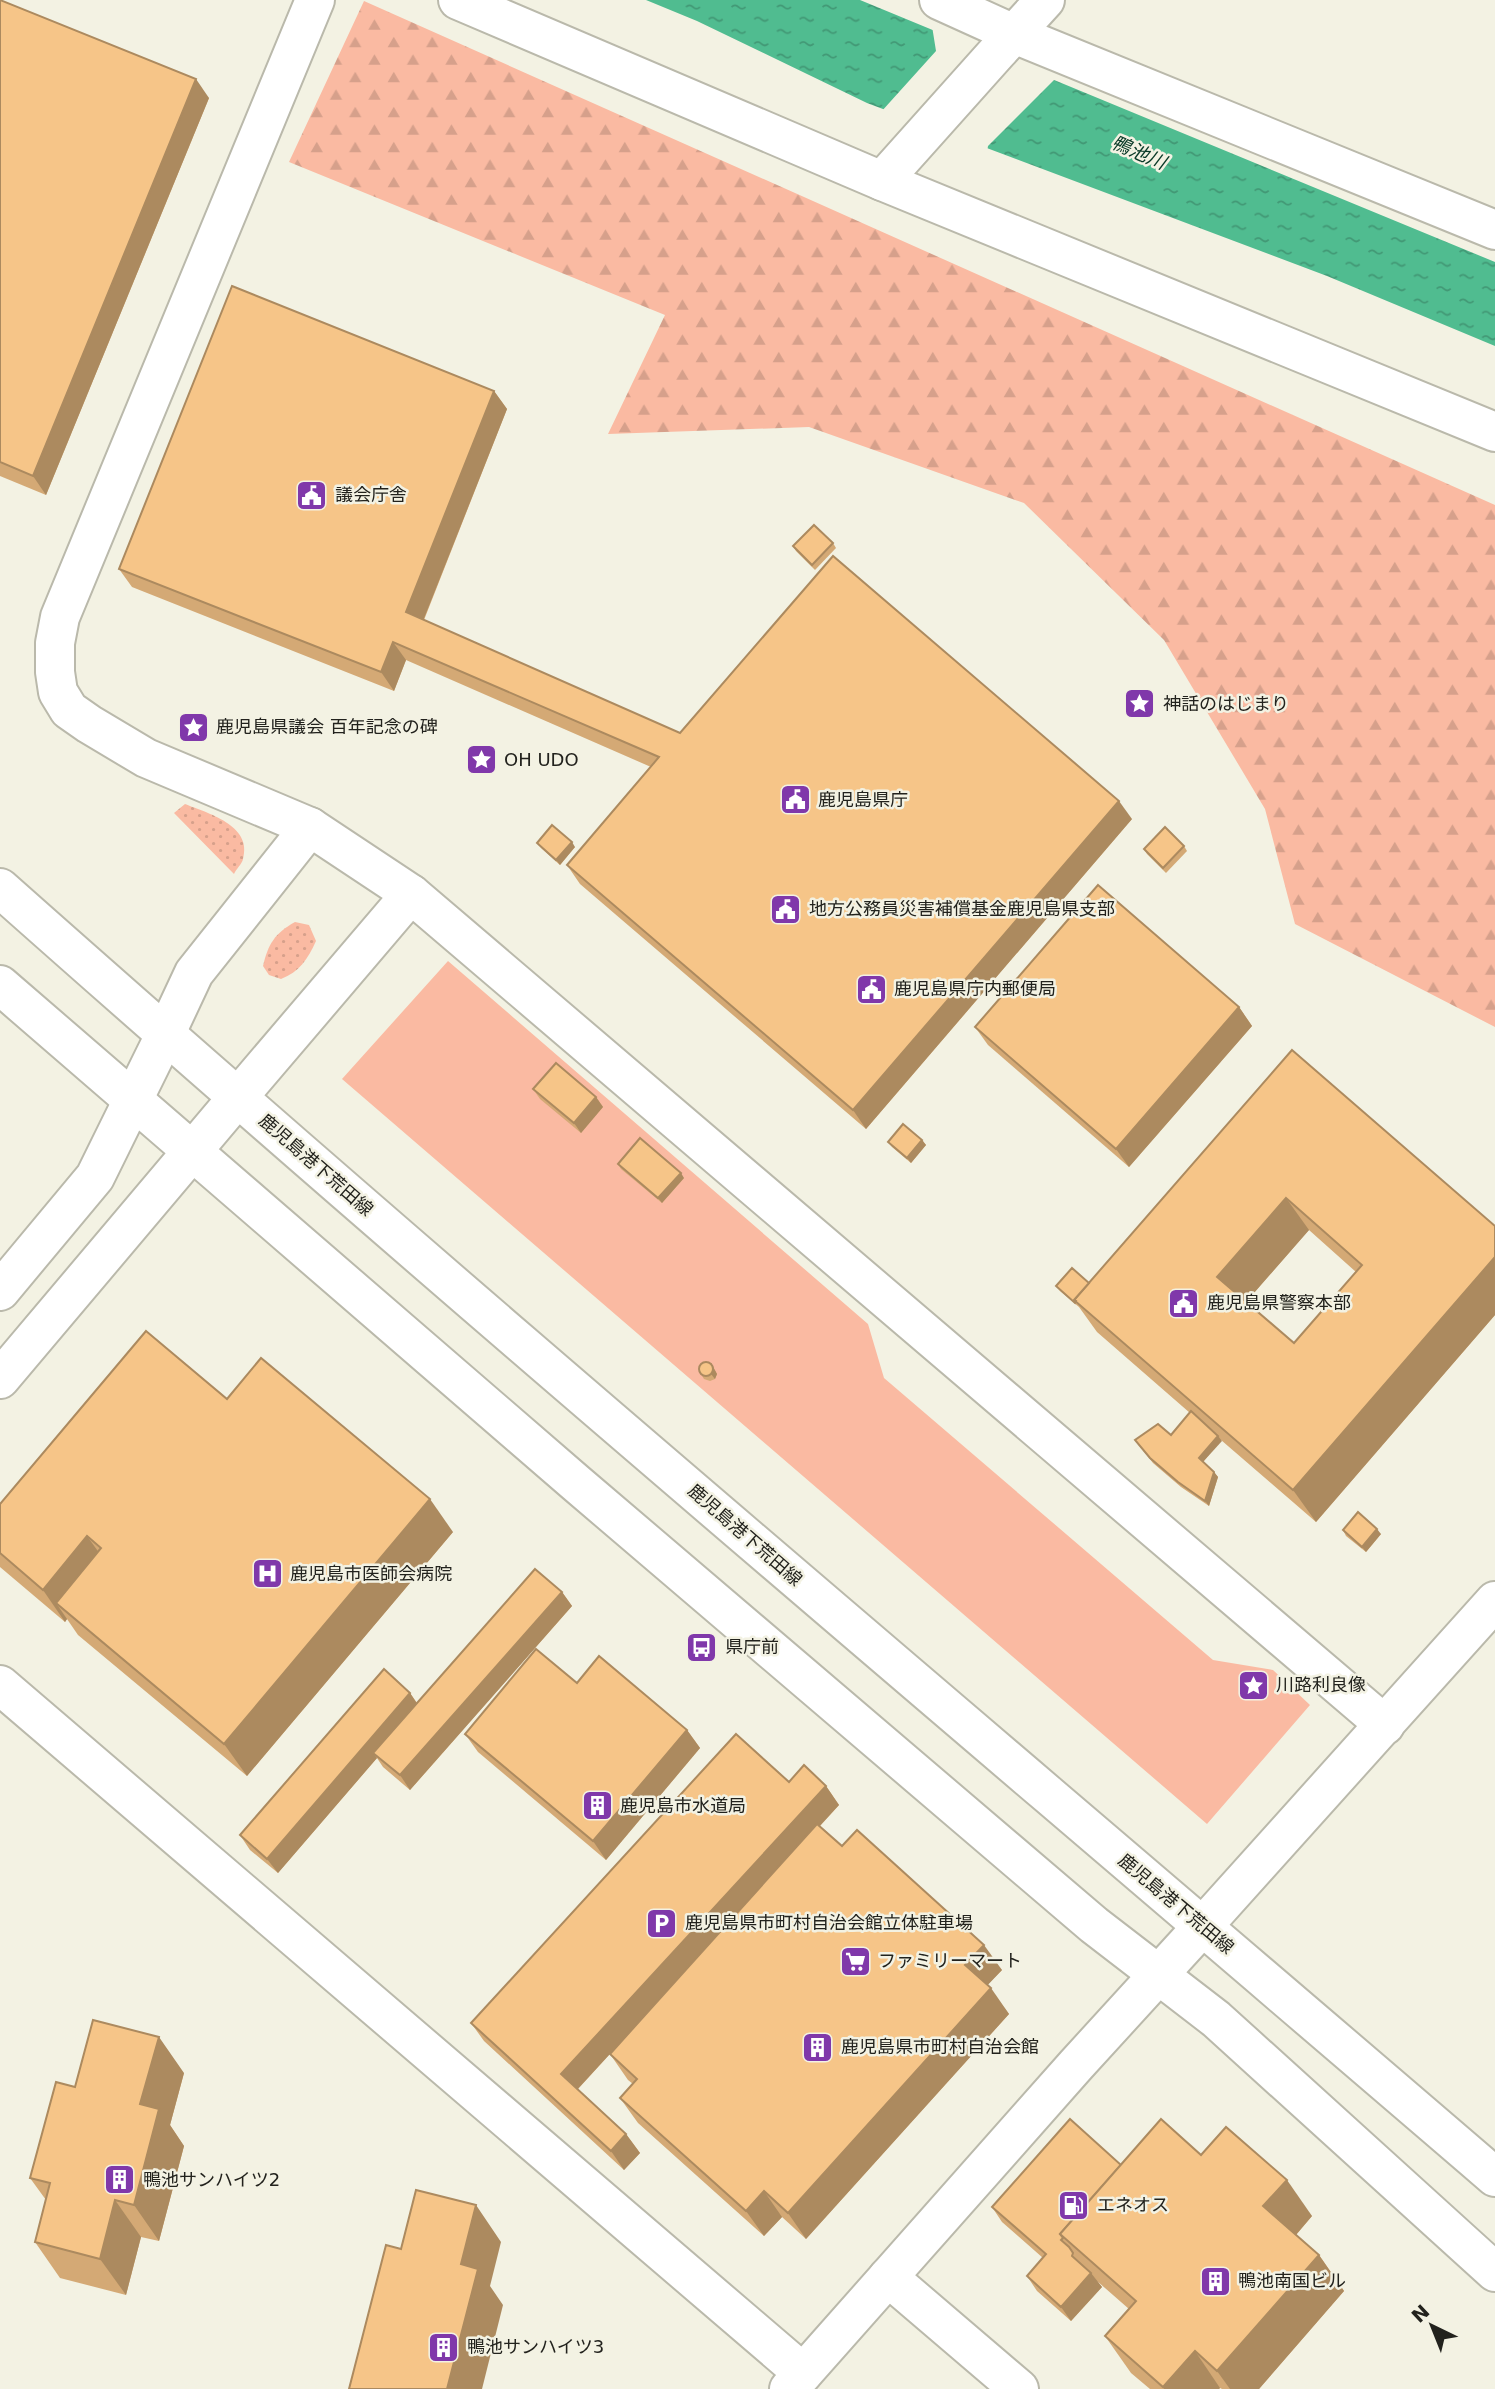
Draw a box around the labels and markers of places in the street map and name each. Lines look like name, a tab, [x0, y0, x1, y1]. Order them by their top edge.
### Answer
public building icon: 議会庁舎	[295, 478, 329, 512]
place label: 議会庁舎	[335, 484, 407, 505]
place icon: 神話のはじまり	[1123, 687, 1157, 721]
place label: 神話のはじまり	[1163, 693, 1289, 714]
place icon: 鹿児島県議会 百年記念の碑	[176, 710, 210, 744]
place label: 鹿児島県議会 百年記念の碑	[216, 716, 438, 737]
place icon: OH UDO	[464, 743, 498, 777]
place label: OH UDO	[504, 749, 579, 770]
public building icon: 鹿児島県庁	[778, 783, 812, 817]
place label: 鹿児島県庁	[818, 789, 908, 810]
public building icon: 地方公務員災害補償基金鹿児島県支部	[769, 892, 803, 926]
place label: 地方公務員災害補償基金鹿児島県支部	[809, 898, 1115, 919]
public building icon: 鹿児島県庁内郵便局	[854, 972, 888, 1006]
place label: 鹿児島県庁内郵便局	[894, 978, 1056, 999]
public building icon: 鹿児島県警察本部	[1167, 1286, 1201, 1320]
place label: 鹿児島県警察本部	[1207, 1292, 1351, 1313]
hospital icon: 鹿児島市医師会病院	[250, 1557, 284, 1591]
place label: 鹿児島市医師会病院	[290, 1563, 452, 1584]
bus stop icon: 県庁前	[685, 1630, 719, 1664]
place label: 県庁前	[725, 1636, 779, 1657]
place icon: 川路利良像	[1236, 1668, 1270, 1702]
place label: 川路利良像	[1276, 1674, 1366, 1695]
building icon: 鹿児島市水道局	[580, 1789, 614, 1823]
place label: 鹿児島市水道局	[620, 1795, 746, 1816]
parking icon: 鹿児島県市町村自治会館立体駐車場	[645, 1906, 679, 1940]
place label: 鹿児島県市町村自治会館立体駐車場	[685, 1912, 973, 1933]
supermarket icon: ファミリーマート	[838, 1944, 872, 1978]
place label: ファミリーマート	[878, 1950, 1022, 1971]
building icon: 鹿児島県市町村自治会館	[801, 2030, 835, 2064]
place label: 鹿児島県市町村自治会館	[841, 2036, 1039, 2057]
building icon: 鴨池サンハイツ2	[103, 2163, 137, 2197]
place label: 鴨池サンハイツ2	[143, 2169, 280, 2190]
fuel station icon: エネオス	[1057, 2188, 1091, 2222]
place label: エネオス	[1097, 2194, 1169, 2215]
building icon: 鴨池南国ビル	[1198, 2264, 1232, 2298]
place label: 鴨池南国ビル	[1238, 2270, 1346, 2291]
building icon: 鴨池サンハイツ3	[427, 2330, 461, 2364]
place label: 鴨池サンハイツ3	[467, 2336, 604, 2357]

